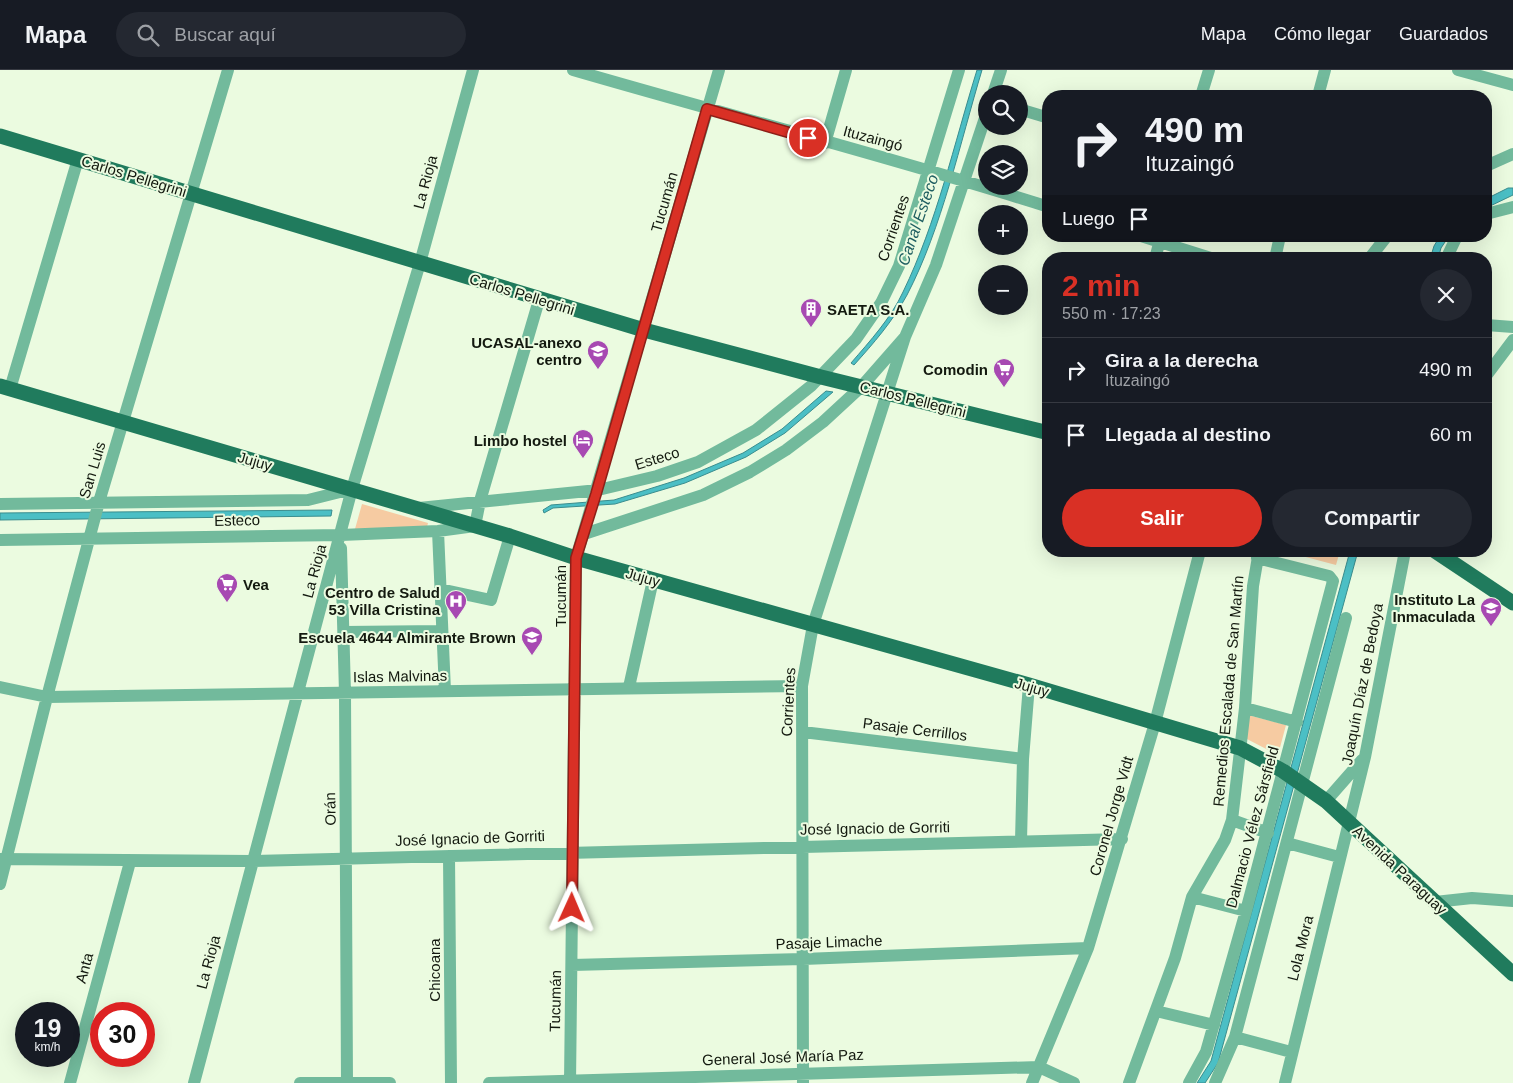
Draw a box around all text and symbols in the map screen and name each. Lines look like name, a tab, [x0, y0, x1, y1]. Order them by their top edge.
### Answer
search box	[116, 12, 466, 57]
text: Mapa	[25, 21, 86, 48]
icon: search	[134, 21, 162, 49]
text: Buscar aquí	[174, 24, 276, 45]
text: Mapa	[1201, 24, 1246, 44]
text: Cómo llegar	[1274, 24, 1371, 44]
text: Guardados	[1399, 24, 1488, 44]
map controls	[978, 85, 1028, 315]
button: search	[978, 85, 1028, 135]
icon: right	[1062, 110, 1127, 175]
text: 490 m	[1145, 110, 1244, 149]
pin	[787, 117, 829, 159]
street label: Ituzaingó	[841, 122, 905, 154]
icon: arrive	[794, 124, 822, 152]
button: layers	[978, 145, 1028, 195]
text: Ituzaingó	[1145, 151, 1234, 176]
street label: Carlos Pellegrini	[79, 152, 189, 200]
street label: La Rioja	[410, 153, 441, 211]
street label: Tucumán	[647, 170, 681, 234]
water label: Canal Esteco	[894, 172, 942, 268]
street label: Corrientes	[874, 193, 912, 263]
button: +	[978, 205, 1028, 255]
icon: arrive	[1125, 205, 1153, 233]
text: Luego	[1062, 208, 1115, 229]
button: −	[978, 265, 1028, 315]
text: 2 min	[1062, 269, 1140, 302]
button: close	[1420, 269, 1472, 321]
street label: Carlos Pellegrini	[467, 270, 577, 318]
building icon: SAETA S.A.	[799, 297, 823, 328]
place label: SAETA S.A.	[827, 301, 910, 318]
text: 550 m · 17:23	[1062, 305, 1161, 322]
place label: UCASAL-anexo centro	[471, 334, 582, 368]
school or university icon: UCASAL-anexo centro	[586, 339, 610, 370]
text: Gira a la derecha	[1105, 350, 1258, 371]
icon: right	[1062, 356, 1090, 384]
supermarket icon: Comodin	[992, 357, 1016, 388]
text: 490 m	[1419, 359, 1472, 380]
place label: Comodin	[923, 361, 988, 378]
text: Ituzaingó	[1105, 372, 1170, 389]
street label: Carlos Pellegrini	[858, 378, 968, 420]
icon: arrive	[1062, 421, 1090, 449]
text: Llegada al destino	[1105, 424, 1271, 445]
text: 60 m	[1430, 424, 1472, 445]
hotel icon: Limbo hostel	[571, 428, 595, 459]
place label: Limbo hostel	[474, 432, 567, 449]
street label: San Luis	[75, 440, 109, 500]
street label: Esteco	[633, 443, 681, 473]
street label: Jujuy	[236, 448, 275, 474]
button: Salir	[1062, 489, 1262, 547]
button: Compartir	[1272, 489, 1472, 547]
street label: Esteco	[214, 511, 260, 529]
street label: La Rioja	[299, 542, 330, 600]
street label: Jujuy	[624, 564, 663, 590]
street label: Tucumán	[552, 565, 569, 627]
supermarket icon: Vea	[215, 572, 239, 603]
street label: Remedios Escalada de San Martín	[1209, 575, 1247, 807]
place label: Vea	[243, 576, 270, 593]
place label: Centro de Salud 53 Villa Cristina	[325, 584, 441, 618]
hospital icon: Centro de Salud 53 Villa Cristina	[444, 589, 468, 620]
place label: Instituto La Inmaculada	[1392, 591, 1476, 625]
school or university icon: Instituto La Inmaculada	[1479, 596, 1503, 627]
street label: Joaquín Díaz de Bedoya	[1338, 601, 1386, 766]
school or university icon: Escuela 4644 Almirante Brown	[520, 625, 544, 656]
place label: Escuela 4644 Almirante Brown	[298, 629, 516, 646]
street label: Islas Malvinas	[353, 667, 447, 685]
street label: Corrientes	[778, 667, 798, 737]
street label: Jujuy	[1013, 674, 1052, 700]
street label: Pasaje Cerrillos	[862, 714, 968, 744]
street label: Dalmacio Vélez Sársfield	[1222, 744, 1282, 910]
street label: Coronel Jorge Vidt	[1086, 753, 1136, 878]
street label: Orán	[321, 792, 339, 826]
street label: José Ignacio de Gorriti	[800, 818, 950, 838]
street label: Avenida Paraguay	[1349, 822, 1451, 918]
street label: José Ignacio de Gorriti	[395, 827, 545, 849]
position arrow	[545, 881, 597, 933]
street label: Lola Mora	[1284, 913, 1316, 982]
street label: Pasaje Limache	[775, 932, 883, 952]
street label: La Rioja	[193, 933, 224, 991]
street label: Chicoana	[426, 938, 443, 1002]
street label: Anta	[72, 950, 96, 985]
street label: Tucumán	[546, 970, 564, 1032]
speed limit sign: 30	[90, 1002, 155, 1067]
text: 19	[34, 1014, 61, 1042]
text: km/h	[34, 1040, 61, 1054]
street label: General José María Paz	[702, 1046, 864, 1068]

